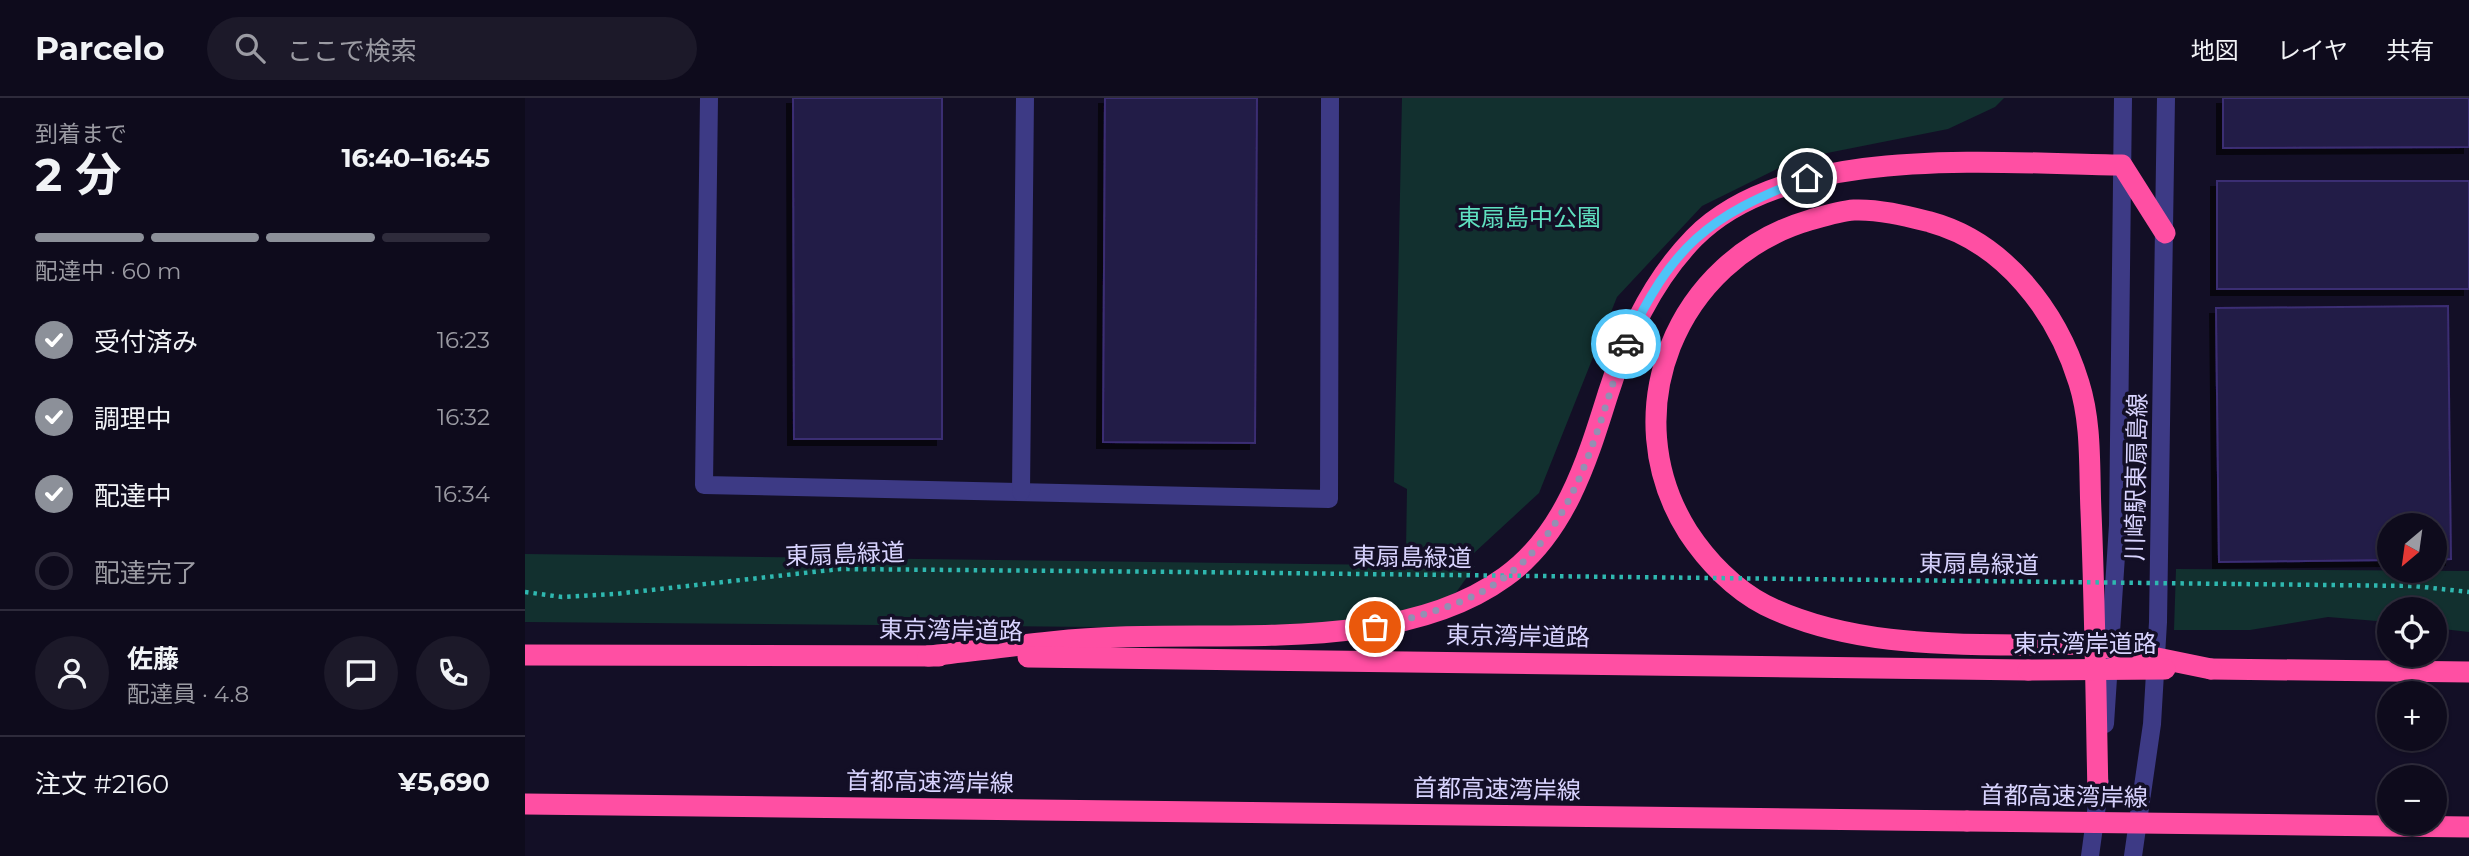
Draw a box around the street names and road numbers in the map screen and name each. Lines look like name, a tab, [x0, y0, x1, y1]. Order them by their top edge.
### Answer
street label: 川崎駅東扇島線	[2120, 393, 2152, 561]
street label: 東扇島緑道	[785, 537, 905, 571]
street label: 東扇島緑道	[1352, 541, 1472, 573]
street label: 東扇島緑道	[1919, 548, 2039, 580]
street label: 東京湾岸道路	[879, 614, 1023, 646]
street label: 東京湾岸道路	[1446, 620, 1590, 652]
street label: 東京湾岸道路	[2013, 629, 2157, 658]
street label: 首都高速湾岸線	[846, 766, 1014, 798]
street label: 首都高速湾岸線	[1413, 773, 1581, 805]
street label: 首都高速湾岸線	[1980, 780, 2148, 812]

